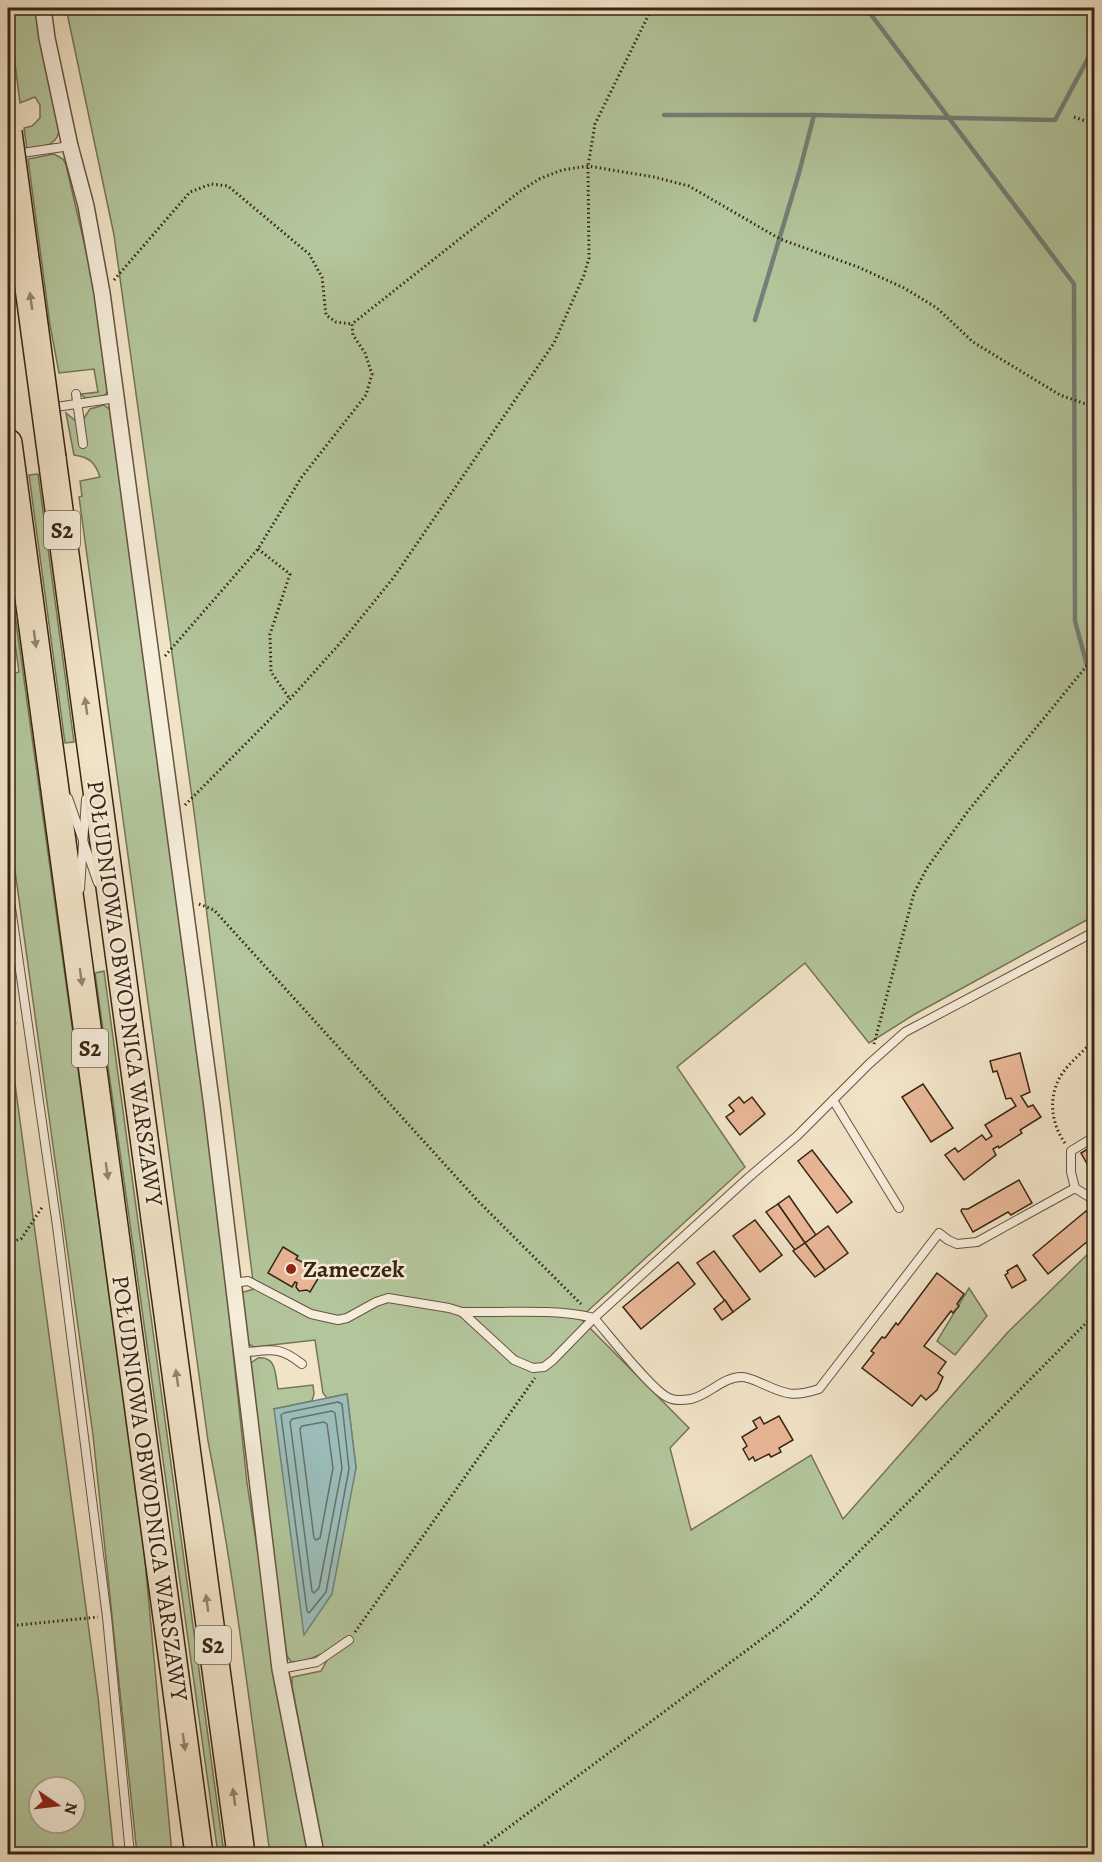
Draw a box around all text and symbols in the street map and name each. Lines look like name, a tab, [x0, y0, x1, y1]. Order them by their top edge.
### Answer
one-way arrow	[26, 291, 35, 310]
road number: S2	[44, 511, 80, 549]
one-way arrow	[30, 629, 39, 648]
one-way arrow	[81, 696, 90, 715]
street label: POŁUDNIOWA OBWODNICA WARSZAWY	[79, 778, 171, 1209]
one-way arrow	[76, 968, 85, 987]
road number: S2	[72, 1029, 108, 1067]
one-way arrow	[102, 1161, 111, 1180]
place label: Zameczek	[303, 1253, 405, 1285]
marker: Zameczek	[284, 1262, 298, 1276]
street label: POŁUDNIOWA OBWODNICA WARSZAWY	[104, 1273, 196, 1704]
one-way arrow	[172, 1368, 182, 1387]
one-way arrow	[203, 1594, 212, 1613]
road number: S2	[195, 1626, 231, 1664]
one-way arrow	[180, 1733, 189, 1752]
north arrow	[27, 1775, 87, 1835]
one-way arrow	[229, 1787, 238, 1806]
text: N	[58, 1800, 83, 1817]

